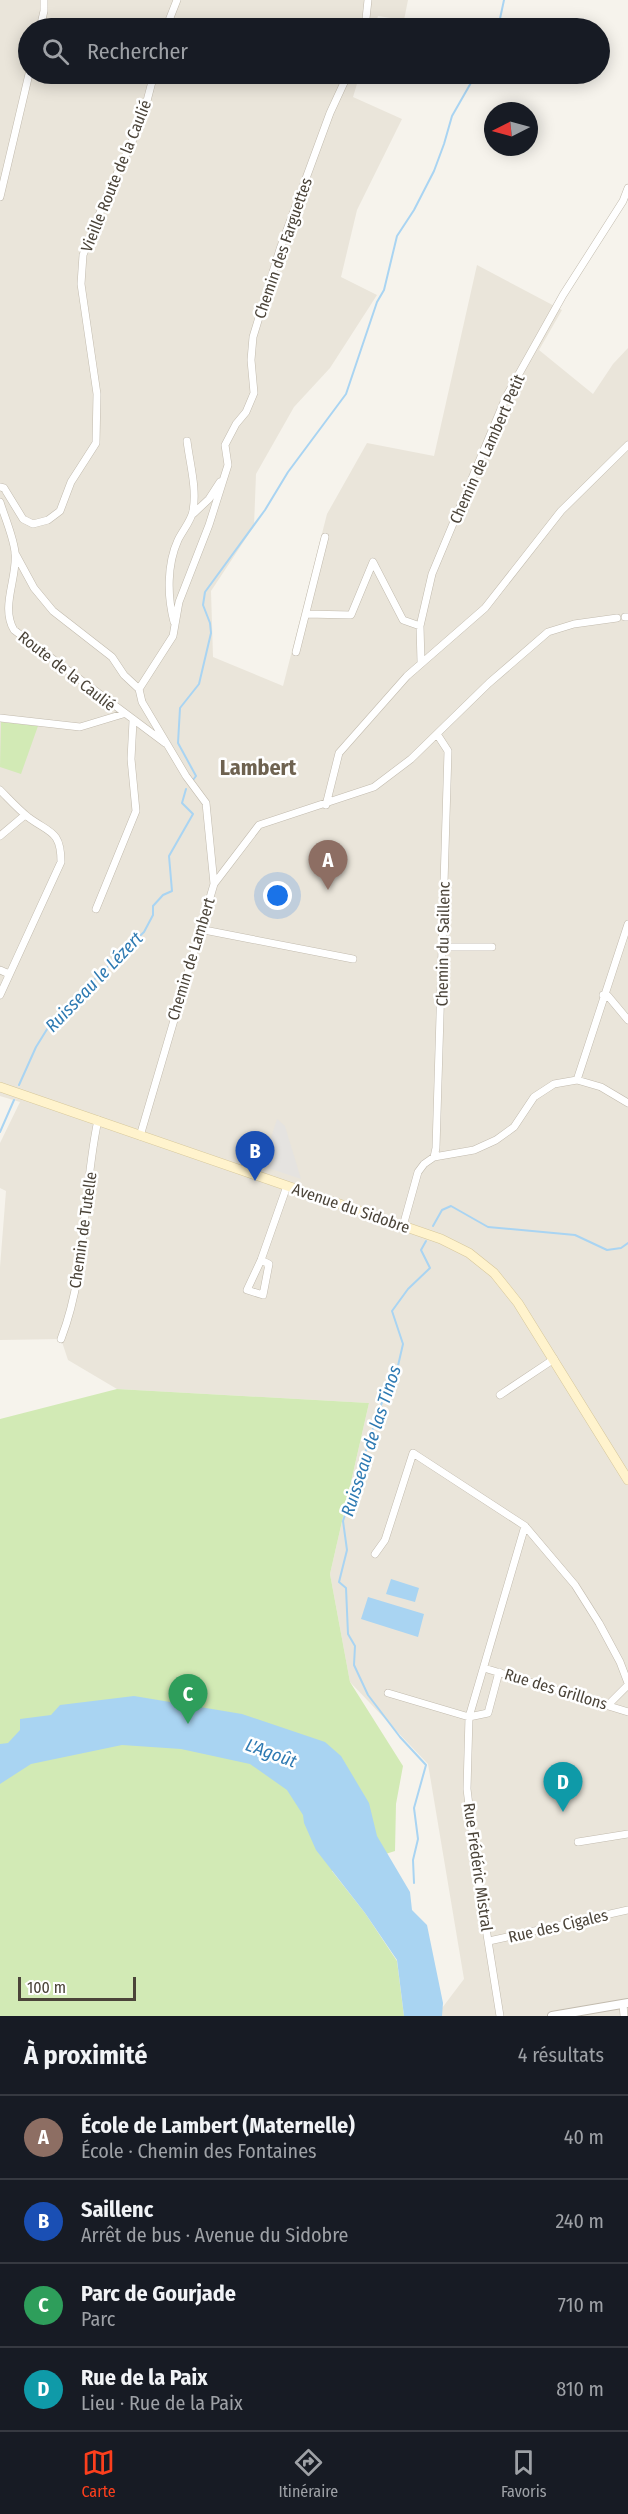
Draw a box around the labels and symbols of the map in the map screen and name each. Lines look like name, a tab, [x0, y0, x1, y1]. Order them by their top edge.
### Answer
street label: Vieille Route de la Caulié	[77, 97, 155, 255]
north arrow	[484, 102, 538, 156]
street label: Chemin des Farguettes	[250, 175, 316, 321]
street label: Chemin de Lambert Petit	[445, 371, 529, 527]
street label: Route de la Caulié	[15, 627, 120, 715]
district label: Lambert	[220, 754, 297, 781]
pin: A	[308, 840, 348, 890]
your location	[263, 881, 292, 910]
street label: Chemin du Saillenc	[432, 881, 454, 1007]
street label: Chemin de Lambert	[163, 895, 219, 1023]
water label: Ruisseau le Lézert	[41, 927, 147, 1037]
pin: B	[236, 1132, 274, 1181]
street label: Chemin de Tutelle	[65, 1170, 101, 1289]
street label: Avenue du Sidobre	[290, 1179, 412, 1237]
water label: Ruisseau de las Tinos	[336, 1362, 406, 1519]
street label: Rue des Grillons	[502, 1664, 610, 1714]
pin: C	[168, 1674, 207, 1724]
water label: L'Agoût	[243, 1734, 300, 1772]
pin: D	[544, 1762, 582, 1812]
street label: Rue Frédéric Mistral	[460, 1802, 496, 1932]
street label: Rue des Cigales	[506, 1905, 610, 1947]
scale bar	[18, 1974, 136, 2002]

